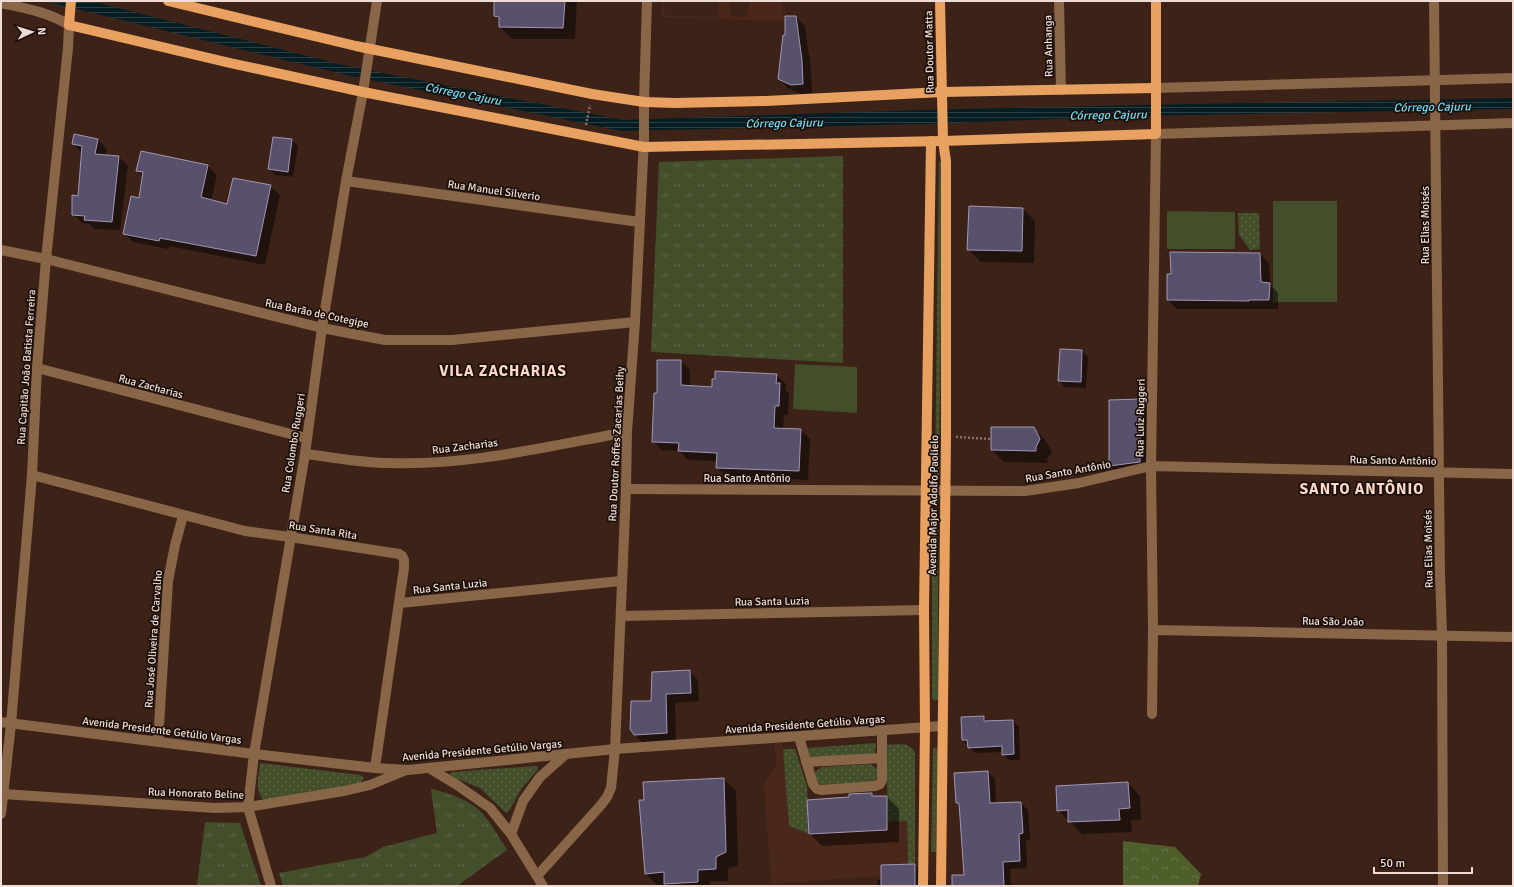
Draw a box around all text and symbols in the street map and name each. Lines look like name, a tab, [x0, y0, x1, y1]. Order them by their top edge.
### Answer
street label: Rua Doutor Matta	[922, 10, 937, 94]
north arrow	[12, 12, 52, 52]
street label: Rua Anhanga	[1041, 14, 1056, 77]
text: N	[35, 27, 48, 36]
water label: Córrego Cajuru	[423, 80, 504, 110]
water label: Córrego Cajuru	[1393, 99, 1472, 116]
water label: Córrego Cajuru	[1069, 107, 1148, 124]
water label: Córrego Cajuru	[745, 115, 824, 132]
street label: Rua Manuel Silverio	[447, 178, 541, 203]
street label: Rua Elias Moisés	[1419, 186, 1432, 264]
street label: Rua Capitão João Batista Ferreira	[15, 289, 38, 445]
street label: Rua Barão de Cotegipe	[264, 296, 370, 331]
district label: VILA ZACHARIAS	[439, 362, 567, 380]
street label: Rua Doutor Roffes Zacarias Beihy	[606, 365, 627, 522]
street label: Rua Zacharias	[117, 372, 185, 401]
street label: Rua Luiz Ruggeri	[1133, 378, 1148, 458]
street label: Rua Colombo Ruggeri	[279, 392, 308, 494]
street label: Avenida Major Adolfo Paolielo	[926, 434, 941, 575]
street label: Rua Zacharias	[431, 436, 499, 457]
street label: Rua Santo Antônio	[1349, 453, 1437, 468]
street label: Rua Santo Antônio	[1024, 458, 1112, 485]
street label: Rua Santo Antônio	[704, 472, 791, 485]
district label: SANTO ANTÔNIO	[1300, 479, 1424, 498]
street label: Rua Elias Moisés	[1421, 510, 1436, 588]
street label: Rua Santa Rita	[288, 519, 358, 542]
street label: Rua José Oliveira de Carvalho	[142, 569, 165, 708]
street label: Rua Santa Luzia	[412, 576, 488, 597]
street label: Rua Santa Luzia	[734, 594, 810, 609]
street label: Rua São João	[1302, 614, 1364, 629]
street label: Avenida Presidente Getúlio Vargas	[725, 712, 886, 737]
street label: Avenida Presidente Getúlio Vargas	[82, 714, 242, 747]
street label: Avenida Presidente Getúlio Vargas	[402, 737, 563, 764]
street label: Rua Honorato Beline	[148, 785, 244, 802]
scale bar	[1374, 849, 1472, 875]
text: 50 m	[1380, 856, 1405, 871]

